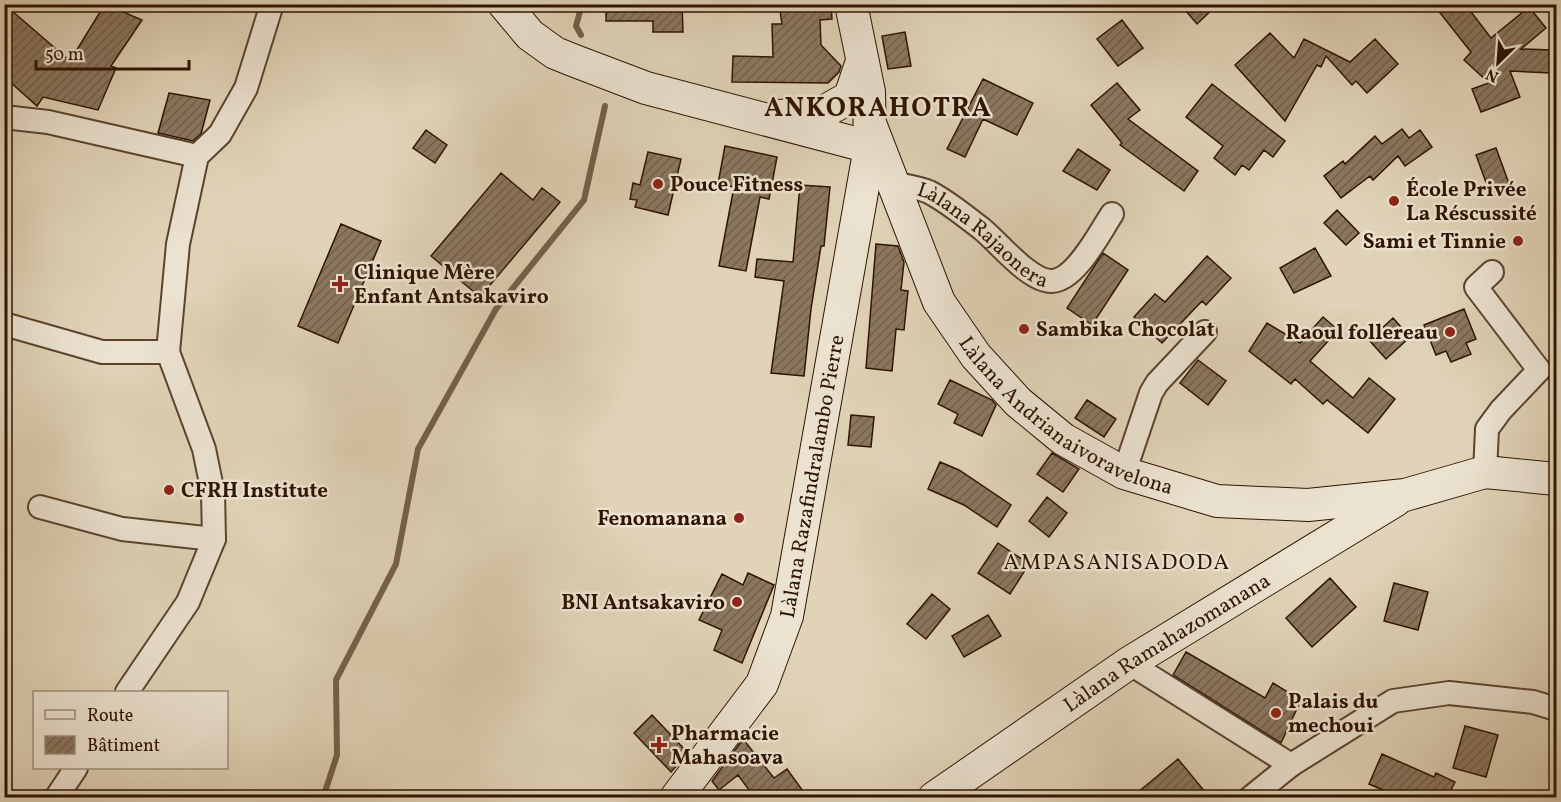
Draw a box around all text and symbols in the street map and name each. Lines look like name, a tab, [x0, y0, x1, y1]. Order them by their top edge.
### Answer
scale bar	[36, 33, 189, 71]
north arrow	[1468, 33, 1528, 93]
text: 50 m	[45, 43, 84, 68]
text: N	[1482, 62, 1502, 87]
district label: ANKORAHOTRA	[764, 90, 992, 128]
place label: Pouce Fitness	[670, 171, 803, 200]
street label: Làlana Rajaonera	[913, 176, 1052, 296]
place label: École Privée La Réscussité	[1406, 176, 1537, 229]
marker: Pouce Fitness	[651, 177, 665, 191]
marker: École Privée La Réscussité	[1387, 194, 1401, 208]
place label: Sami et Tinnie	[1363, 228, 1506, 257]
marker: Sami et Tinnie	[1511, 234, 1525, 248]
place label: Clinique Mère Enfant Antsakaviro	[354, 259, 549, 312]
marker: Clinique Mère Enfant Antsakaviro	[331, 275, 349, 293]
place label: Sambika Chocolat	[1036, 316, 1215, 345]
place label: Raoul follereau	[1286, 319, 1438, 348]
marker: Sambika Chocolat	[1017, 322, 1031, 336]
marker: Raoul follereau	[1443, 325, 1457, 339]
street label: Làlana Andrianaivoravelona	[951, 331, 1176, 503]
street label: Làlana Razafindralambo Pierre	[774, 333, 852, 621]
place label: CFRH Institute	[181, 477, 328, 506]
marker: CFRH Institute	[162, 483, 176, 497]
place label: Fenomanana	[597, 505, 727, 534]
marker: Fenomanana	[732, 511, 746, 525]
district label: AMPASANISADODA	[1004, 548, 1230, 579]
street label: Làlana Ramahazomanana	[1058, 567, 1276, 720]
place label: BNI Antsakaviro	[561, 589, 725, 618]
marker: BNI Antsakaviro	[730, 595, 744, 609]
place label: Palais du mechoui	[1288, 688, 1379, 741]
legend	[33, 691, 228, 769]
text: Route	[87, 704, 133, 729]
marker: Palais du mechoui	[1269, 706, 1283, 720]
place label: Pharmacie Mahasoava	[671, 720, 783, 773]
text: Bâtiment	[87, 734, 160, 759]
marker: Pharmacie Mahasoava	[652, 738, 666, 752]

